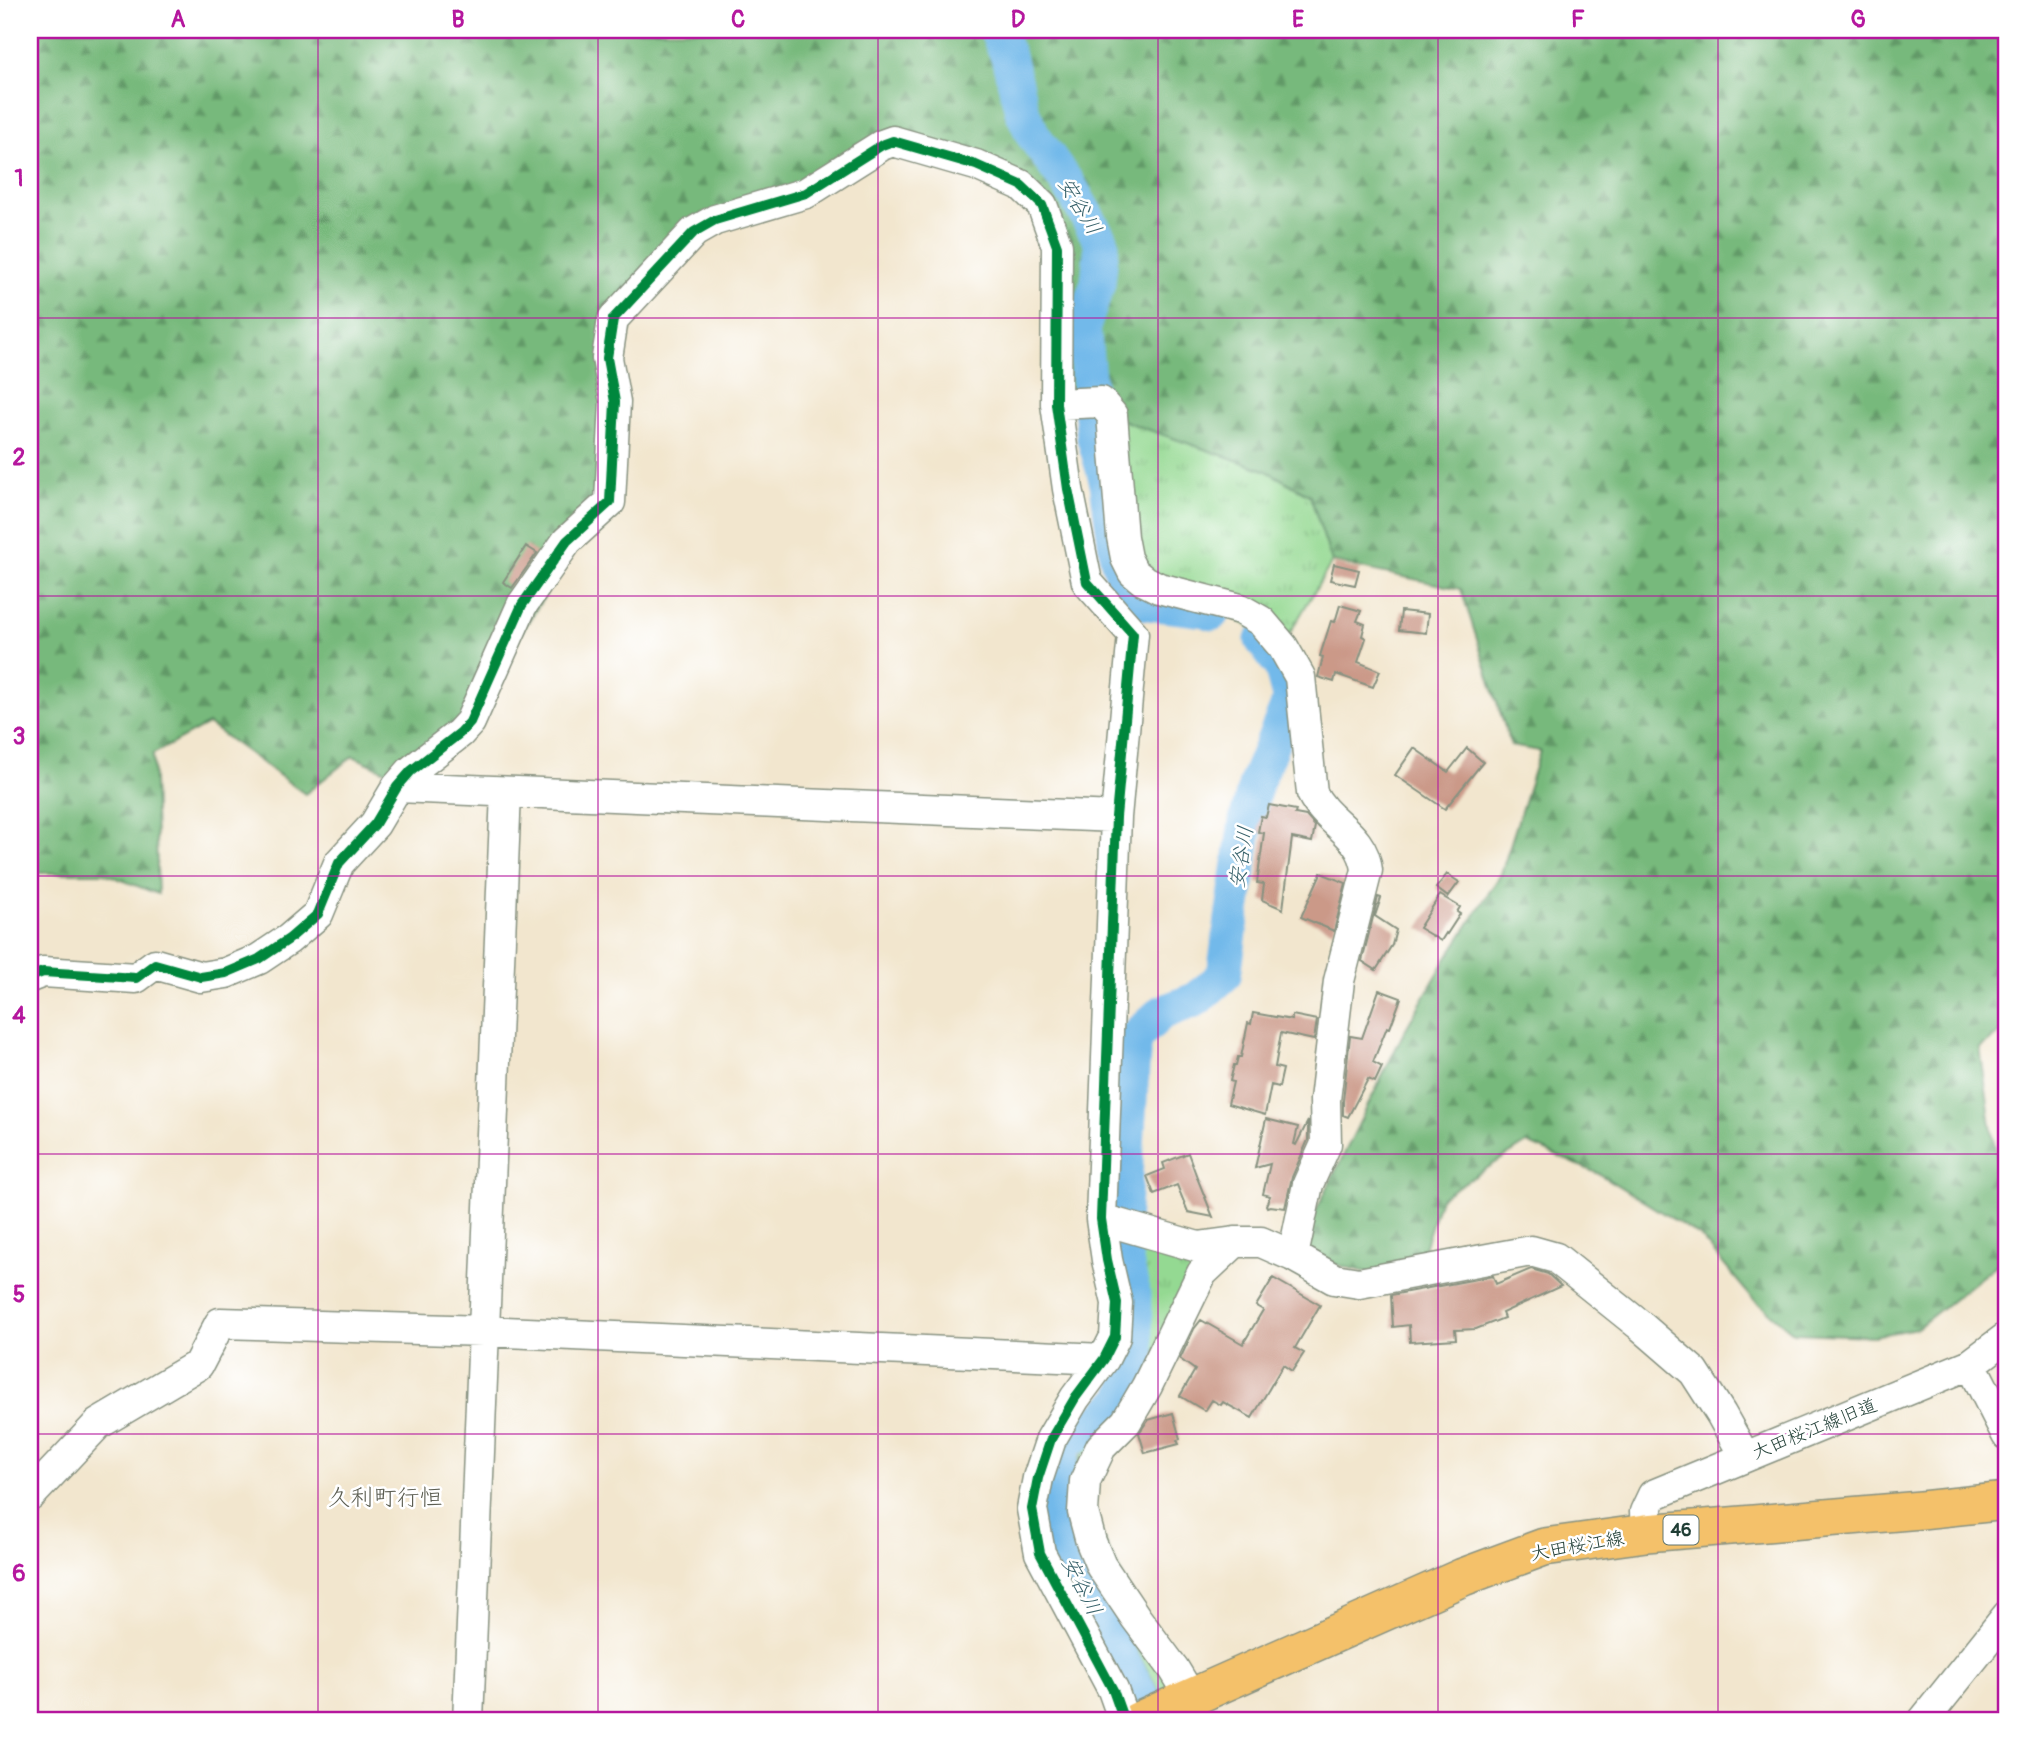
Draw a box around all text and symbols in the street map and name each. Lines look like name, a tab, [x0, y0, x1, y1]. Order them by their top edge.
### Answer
text: A	[171, 5, 186, 34]
text: B	[451, 5, 465, 34]
text: C	[731, 5, 745, 34]
text: D	[1011, 5, 1025, 34]
text: E	[1292, 5, 1304, 34]
text: F	[1571, 5, 1585, 34]
text: G	[1850, 5, 1866, 34]
text: 1	[15, 164, 24, 193]
water label: 安谷川	[1052, 172, 1107, 240]
text: 2	[13, 443, 26, 472]
text: 3	[13, 722, 25, 751]
water label: 安谷川	[1223, 824, 1260, 890]
text: 4	[12, 1001, 26, 1030]
text: 5	[13, 1280, 25, 1309]
street label: 大田桜江線旧道	[1748, 1393, 1881, 1465]
district label: 久利町行恒	[328, 1483, 443, 1512]
road number: 46	[1664, 1516, 1698, 1545]
street label: 大田桜江線	[1528, 1526, 1626, 1566]
water label: 安谷川	[1055, 1552, 1108, 1620]
text: 6	[12, 1559, 26, 1588]

